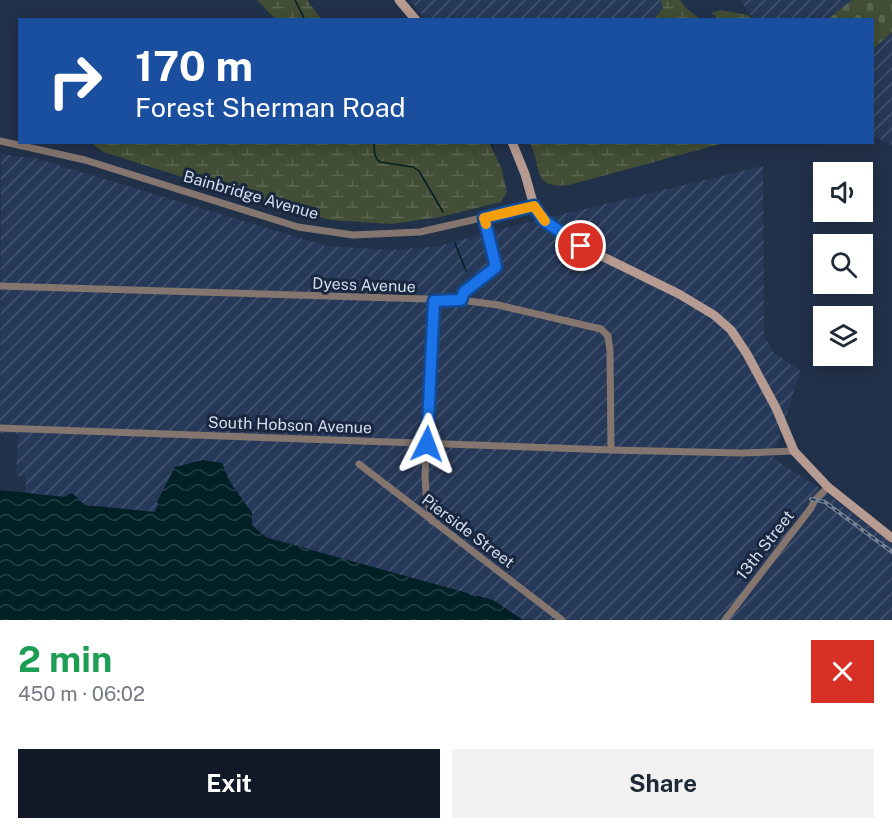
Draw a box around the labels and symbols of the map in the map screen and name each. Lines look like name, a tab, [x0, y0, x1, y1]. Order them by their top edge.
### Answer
street label: Bainbridge Avenue	[181, 167, 321, 223]
pin	[555, 220, 606, 271]
street label: Dyess Avenue	[312, 274, 416, 296]
position arrow	[395, 412, 459, 476]
street label: South Hobson Avenue	[208, 413, 372, 437]
street label: Pierside Street	[418, 490, 518, 572]
street label: 13th Street	[732, 507, 798, 583]

